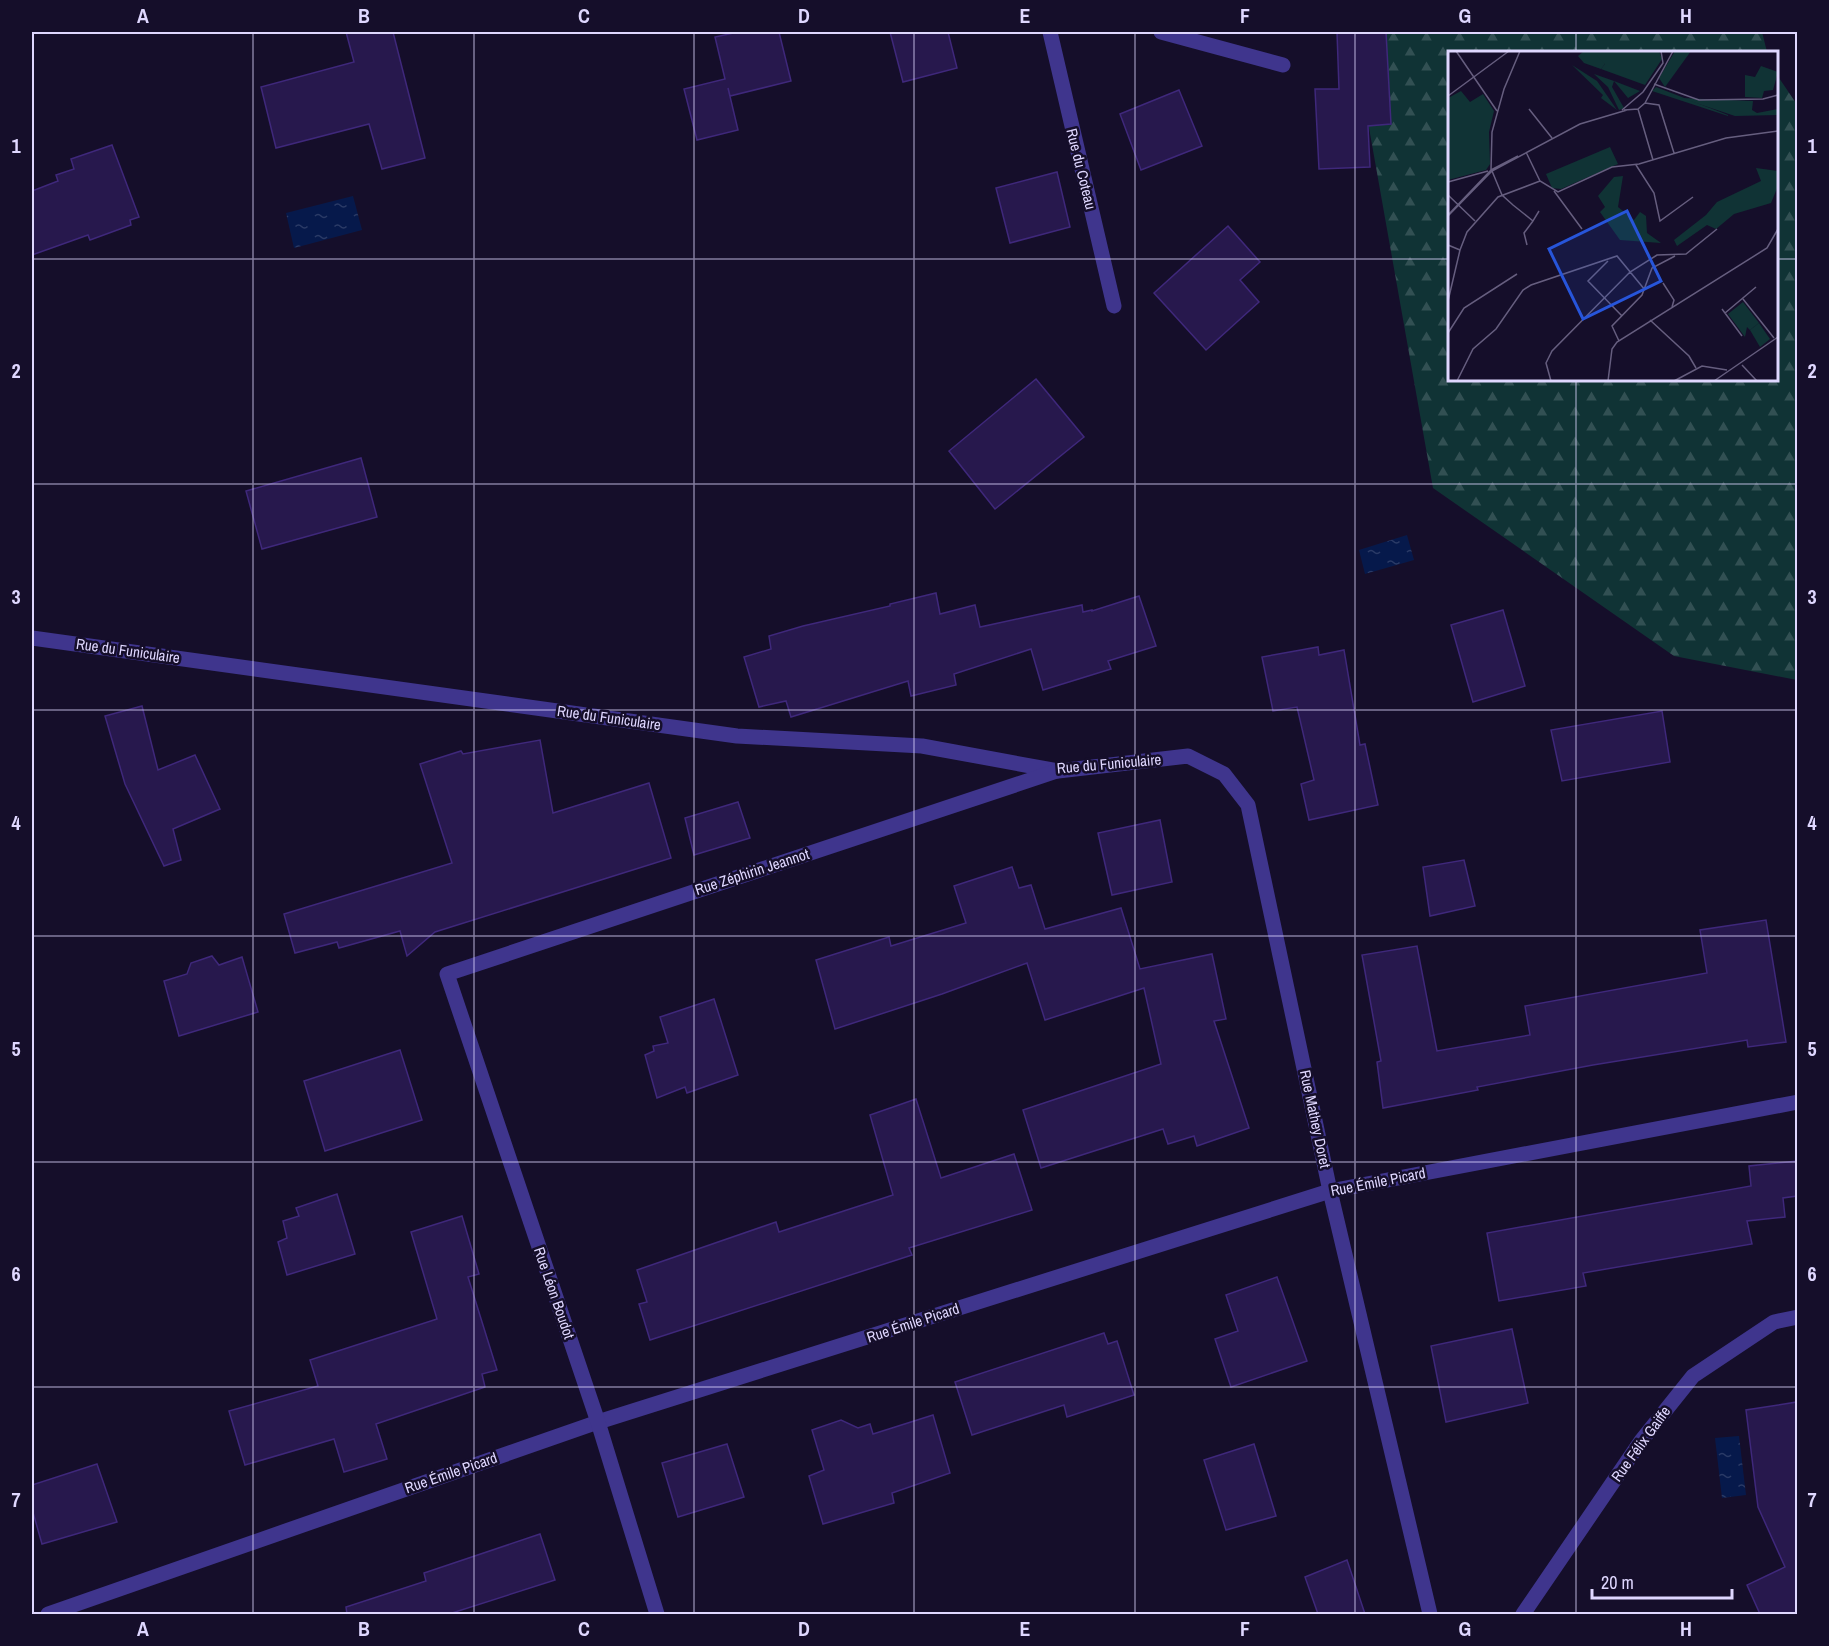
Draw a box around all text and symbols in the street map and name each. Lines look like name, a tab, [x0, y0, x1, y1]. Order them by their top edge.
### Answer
text: A	[137, 2, 149, 29]
text: B	[358, 2, 370, 29]
text: C	[578, 2, 590, 29]
text: D	[798, 2, 810, 29]
text: E	[1020, 2, 1031, 29]
text: F	[1240, 2, 1250, 29]
text: G	[1459, 2, 1471, 29]
text: H	[1680, 2, 1692, 29]
inset map	[1448, 51, 1778, 381]
street label: Rue du Coteau	[1061, 126, 1102, 212]
text: 1	[11, 132, 21, 159]
text: 1	[1807, 132, 1817, 159]
text: 2	[11, 357, 21, 384]
text: 2	[1807, 357, 1817, 384]
text: 3	[11, 583, 21, 610]
text: 3	[1807, 583, 1817, 610]
street label: Rue du Funiculaire	[75, 633, 181, 668]
street label: Rue du Funiculaire	[556, 700, 662, 735]
street label: Rue du Funiculaire	[1056, 748, 1162, 779]
text: 4	[11, 809, 21, 836]
text: 4	[1807, 809, 1817, 836]
street label: Rue Zéphirin Jeannot	[692, 843, 812, 900]
text: 5	[11, 1035, 21, 1062]
text: 5	[1807, 1035, 1817, 1062]
street label: Rue Mathey Doret	[1295, 1068, 1336, 1170]
street label: Rue Émile Picard	[1329, 1162, 1427, 1201]
street label: Rue Léon Boudot	[529, 1244, 580, 1342]
text: 6	[11, 1260, 21, 1287]
text: 6	[1807, 1260, 1817, 1287]
street label: Rue Émile Picard	[864, 1298, 962, 1347]
street label: Rue Félix Gaiffe	[1606, 1402, 1675, 1486]
street label: Rue Émile Picard	[402, 1447, 500, 1498]
text: 7	[11, 1486, 21, 1513]
text: 7	[1807, 1486, 1817, 1513]
scale bar	[1592, 1562, 1732, 1600]
text: 20 m	[1601, 1570, 1634, 1595]
text: A	[137, 1615, 149, 1642]
text: B	[358, 1615, 370, 1642]
text: C	[578, 1615, 590, 1642]
text: D	[798, 1615, 810, 1642]
text: E	[1020, 1615, 1031, 1642]
text: F	[1240, 1615, 1250, 1642]
text: G	[1459, 1615, 1471, 1642]
text: H	[1680, 1615, 1692, 1642]

